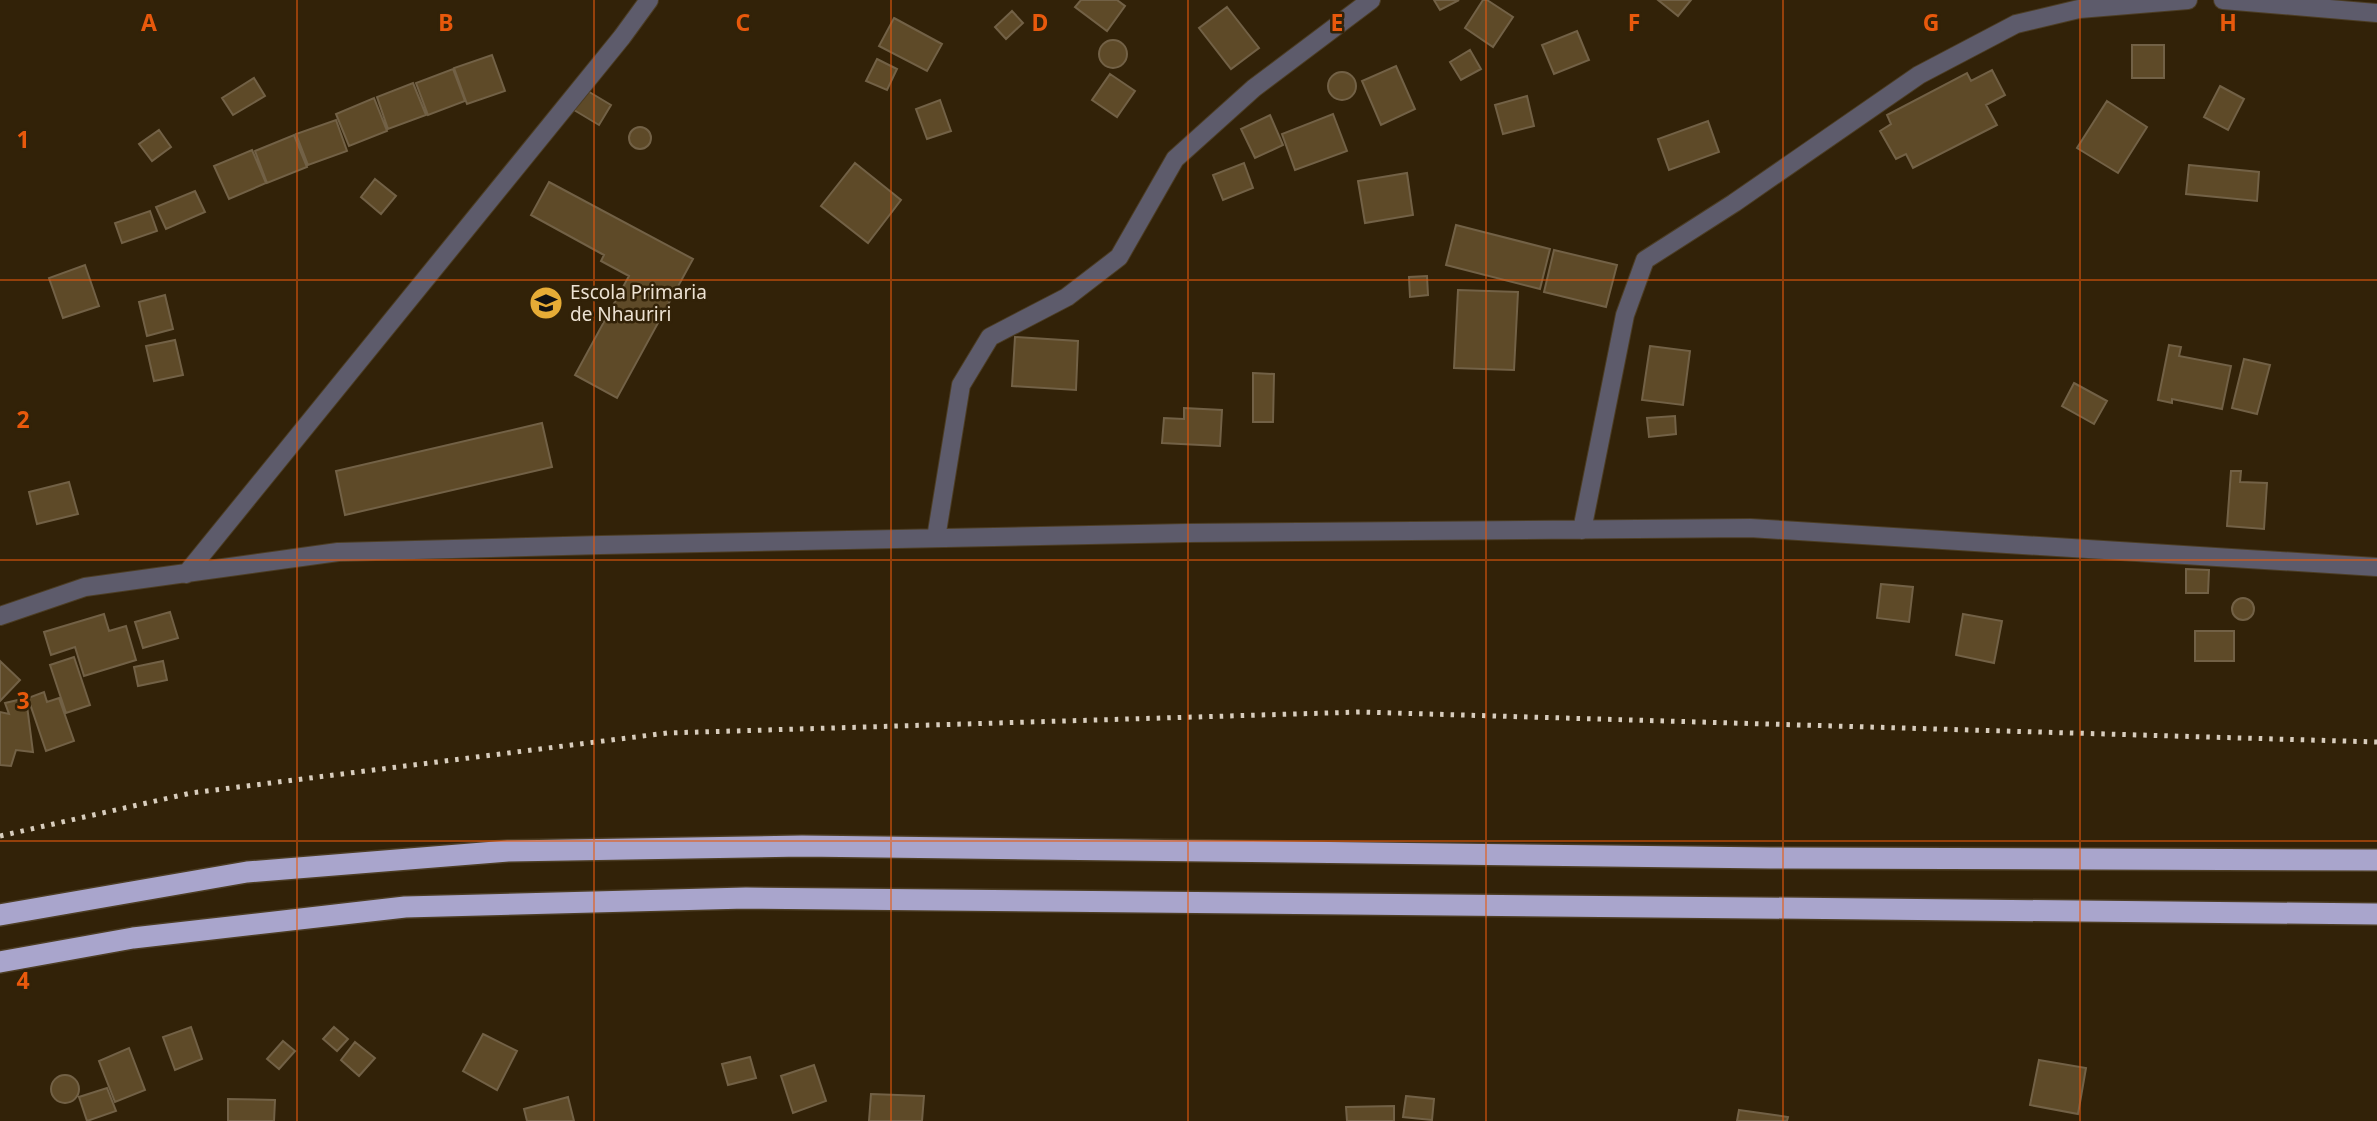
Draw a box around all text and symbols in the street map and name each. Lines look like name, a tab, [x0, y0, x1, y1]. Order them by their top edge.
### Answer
text: A	[141, 6, 157, 38]
text: B	[438, 6, 454, 38]
text: C	[736, 6, 751, 38]
text: D	[1032, 6, 1048, 38]
text: E	[1331, 6, 1343, 38]
text: F	[1628, 6, 1640, 38]
text: G	[1923, 6, 1939, 38]
text: H	[2219, 6, 2237, 38]
text: 1	[16, 123, 30, 155]
place label: Escola Primaria de Nhauriri	[570, 279, 707, 327]
school or university icon: Escola Primaria de Nhauriri	[527, 284, 565, 322]
text: 2	[16, 403, 30, 435]
text: 3	[16, 684, 30, 716]
text: 4	[16, 964, 30, 996]

